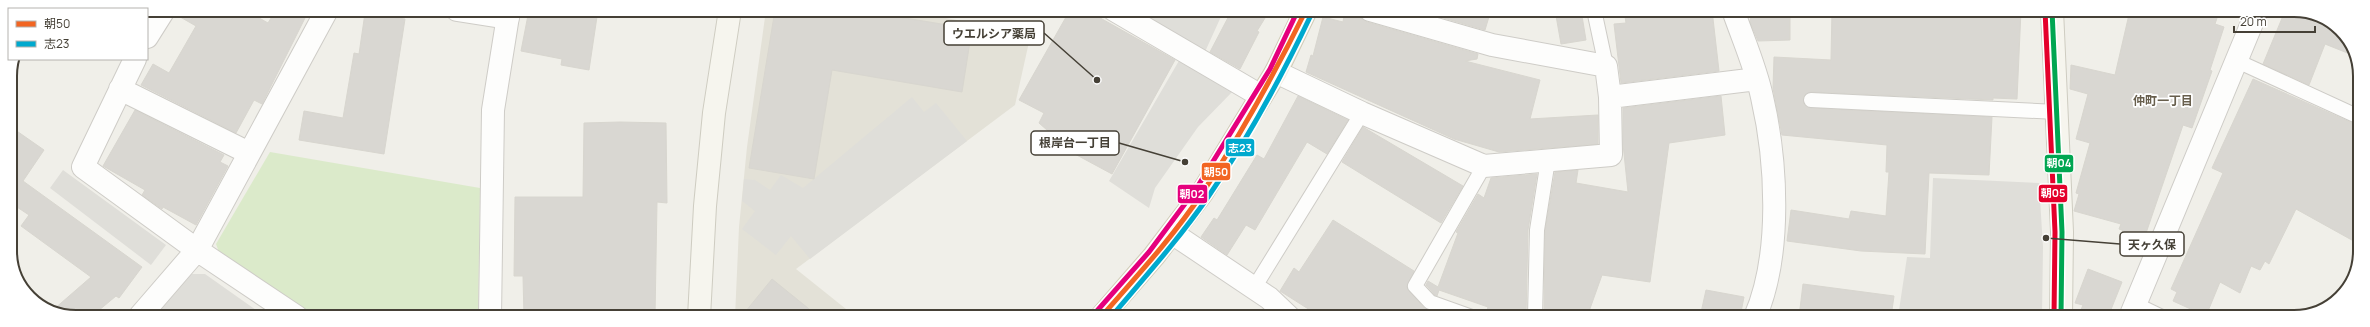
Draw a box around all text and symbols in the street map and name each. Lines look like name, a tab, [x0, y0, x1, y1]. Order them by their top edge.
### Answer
legend	[8, 8, 148, 60]
scale bar	[2234, 8, 2315, 34]
text: 20 m	[2240, 13, 2267, 30]
text: 朝50	[44, 15, 70, 32]
callout: ウエルシア薬局	[944, 21, 1044, 45]
text: ウエルシア薬局	[952, 25, 1036, 42]
text: 志23	[44, 35, 69, 52]
district label: 仲町一丁目	[2133, 92, 2193, 109]
callout: 根岸台一丁目	[1031, 131, 1119, 155]
text: 根岸台一丁目	[1039, 134, 1111, 151]
line badge: 志23	[1225, 138, 1255, 157]
text: 志23	[1228, 140, 1252, 155]
line badge: 朝04	[2044, 154, 2074, 173]
text: 朝04	[2047, 155, 2072, 170]
line badge: 朝50	[1201, 162, 1231, 181]
text: 朝50	[1204, 164, 1228, 179]
line badge: 朝02	[1177, 184, 1208, 204]
line badge: 朝05	[2038, 184, 2068, 203]
text: 朝05	[2041, 185, 2065, 200]
text: 朝02	[1180, 186, 1204, 201]
callout: 天ヶ久保	[2120, 232, 2184, 256]
text: 天ヶ久保	[2128, 236, 2176, 253]

